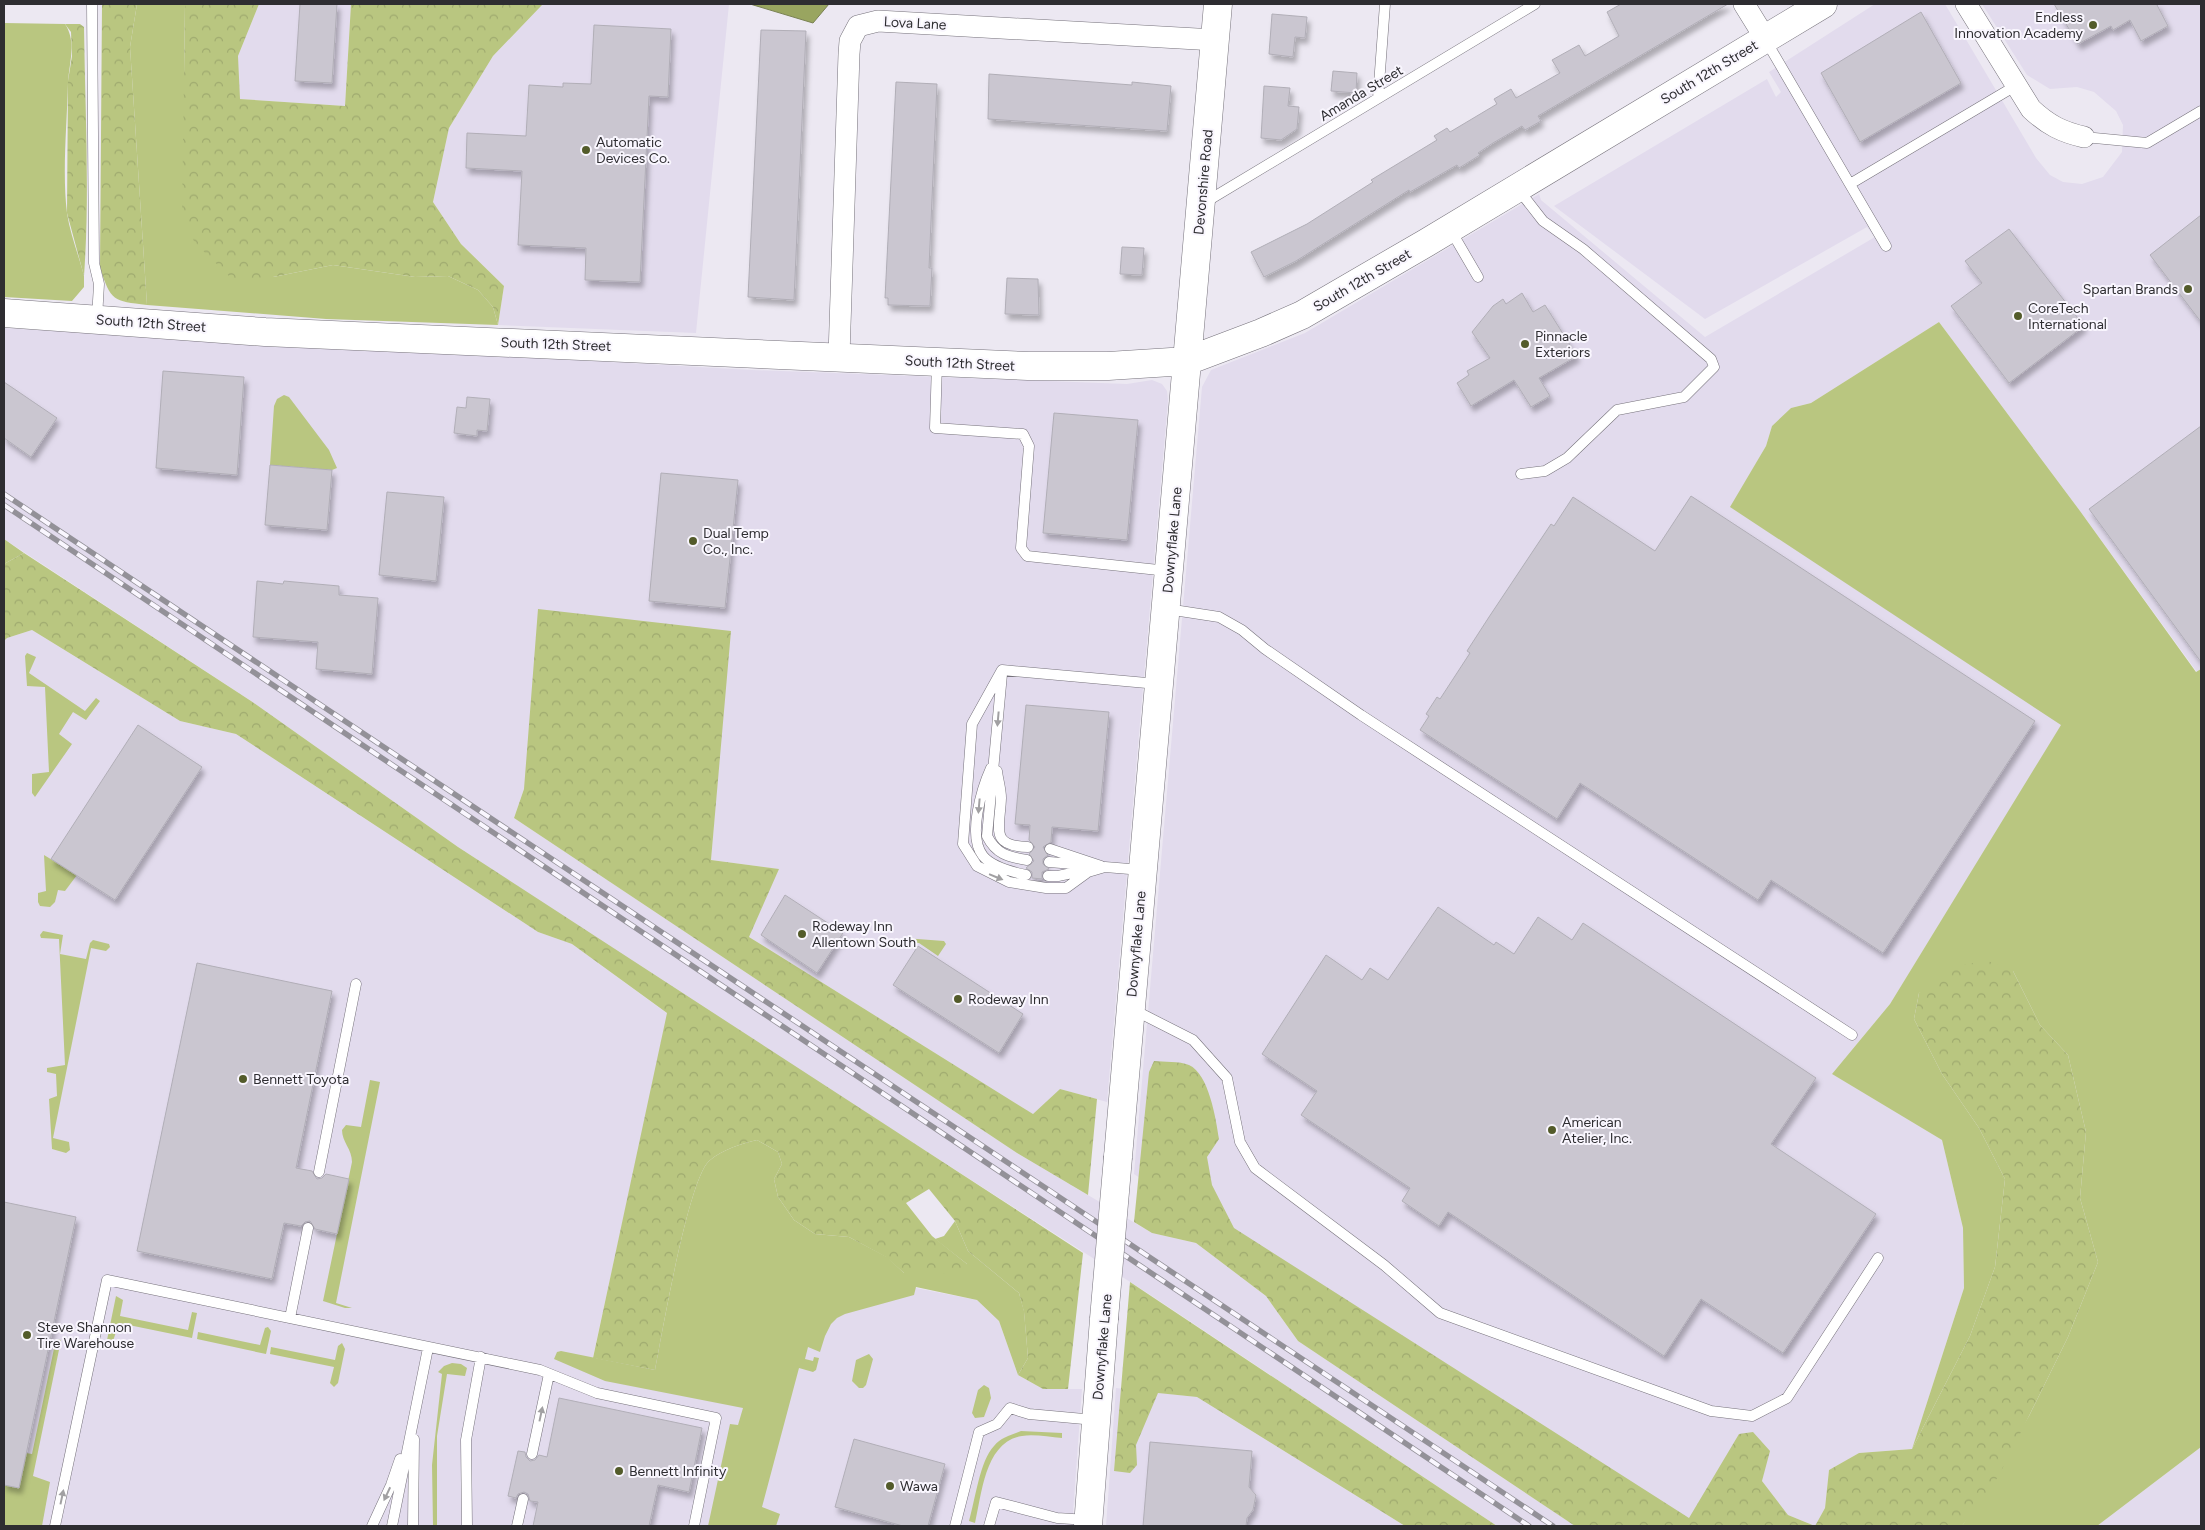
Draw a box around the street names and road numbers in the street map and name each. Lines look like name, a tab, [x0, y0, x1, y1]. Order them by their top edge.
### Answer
street label: Lova Lane	[883, 13, 947, 34]
street label: South 12th Street	[1658, 37, 1761, 108]
street label: Amanda Street	[1316, 62, 1406, 125]
street label: Devonshire Road	[1190, 129, 1217, 235]
street label: South 12th Street	[1310, 245, 1414, 315]
street label: South 12th Street	[95, 311, 207, 336]
street label: South 12th Street	[500, 334, 611, 355]
street label: South 12th Street	[904, 352, 1016, 375]
street label: Downyflake Lane	[1159, 486, 1186, 594]
street label: Downyflake Lane	[1123, 890, 1150, 998]
street label: Downyflake Lane	[1089, 1293, 1116, 1401]

